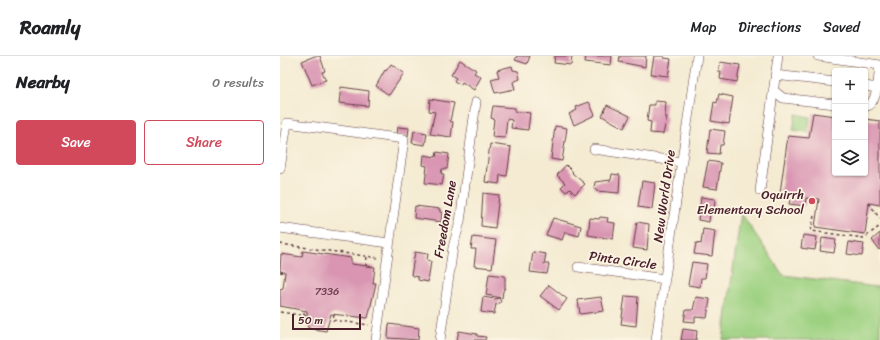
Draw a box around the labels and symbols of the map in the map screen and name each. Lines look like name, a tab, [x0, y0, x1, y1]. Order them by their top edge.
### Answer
street label: New World Drive	[646, 148, 682, 244]
street label: Freedom Lane	[427, 178, 463, 260]
place label: Oquirrh Elementary School	[697, 183, 804, 221]
marker: Oquirrh Elementary School	[807, 196, 817, 206]
street label: Pinta Circle	[588, 244, 659, 276]
house number: 7336	[315, 282, 339, 301]
scale bar	[292, 312, 361, 331]

